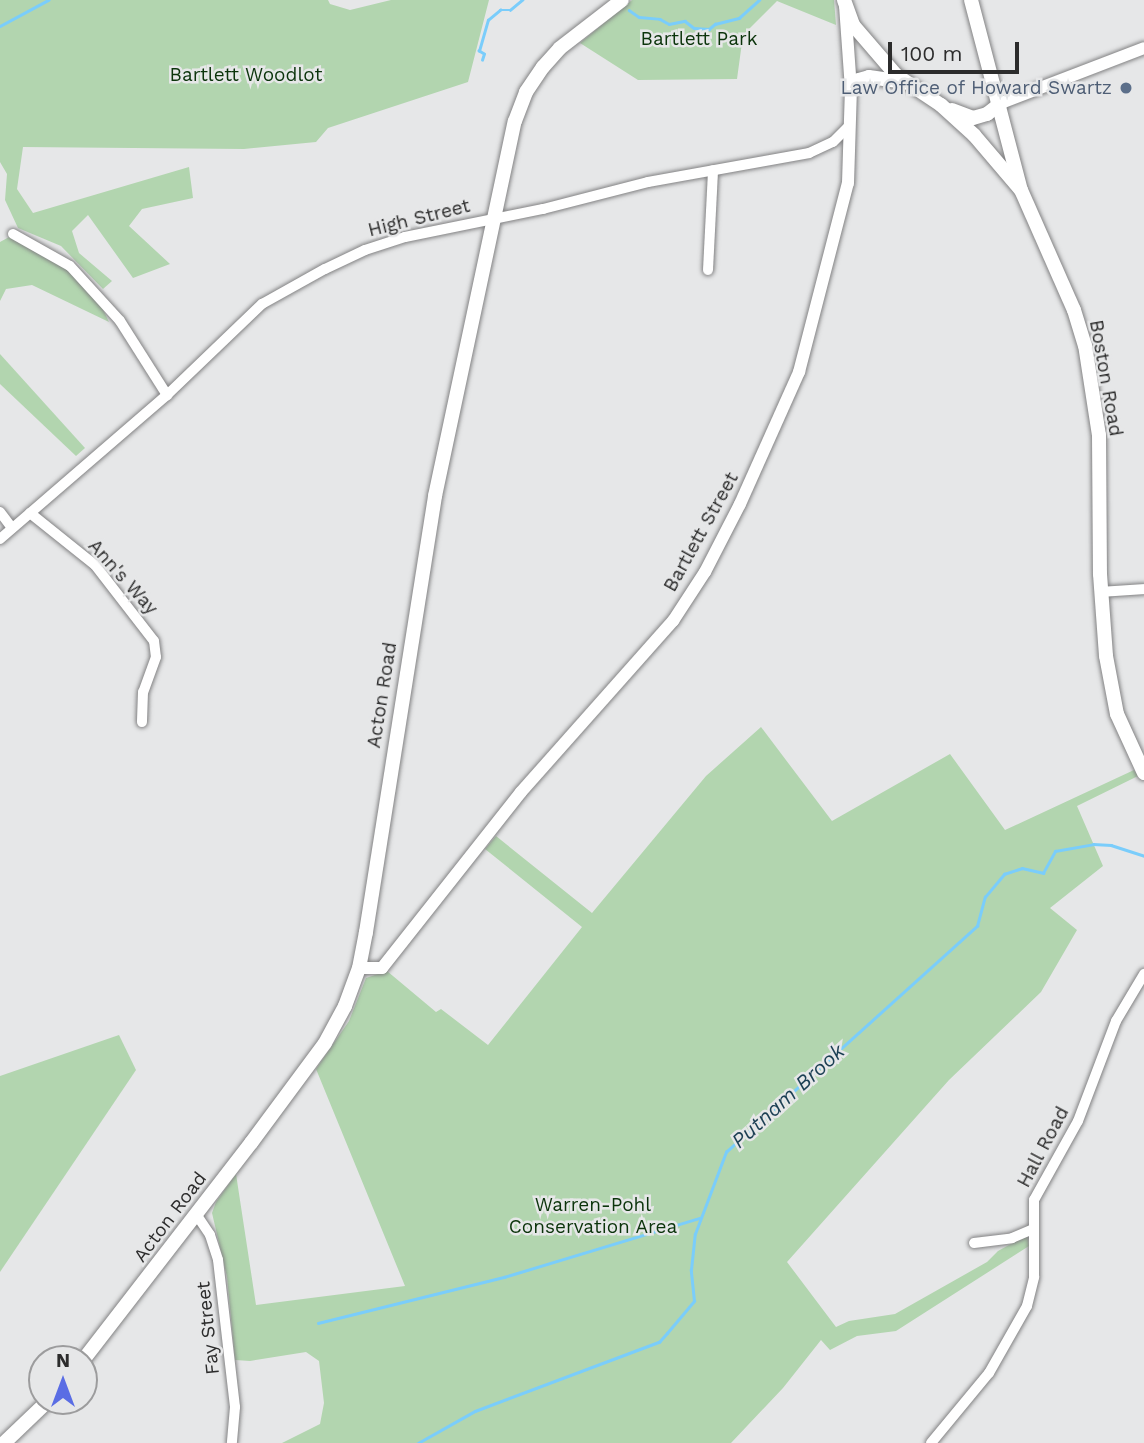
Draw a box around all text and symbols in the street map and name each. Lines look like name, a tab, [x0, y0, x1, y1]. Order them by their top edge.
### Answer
park label: Bartlett Park	[641, 28, 757, 50]
scale bar	[892, 28, 1023, 72]
text: 100 m	[901, 41, 963, 66]
park label: Bartlett Woodlot	[169, 64, 323, 86]
place label: Law Office of Howard Swartz	[839, 77, 1112, 99]
marker: Law Office of Howard Swartz	[1118, 80, 1134, 96]
street label: High Street	[366, 194, 472, 242]
street label: Boston Road	[1085, 318, 1127, 438]
street label: Bartlett Street	[659, 468, 743, 596]
street label: Ann's Way	[83, 535, 163, 619]
street label: Acton Road	[362, 640, 402, 750]
water label: Putnam Brook	[726, 1039, 850, 1153]
street label: Hall Road	[1012, 1102, 1074, 1192]
street label: Acton Road	[129, 1167, 211, 1267]
park label: Warren-Pohl Conservation Area	[508, 1194, 678, 1238]
street label: Fay Street	[192, 1280, 224, 1376]
north arrow	[28, 1345, 98, 1415]
text: N	[56, 1349, 70, 1372]

